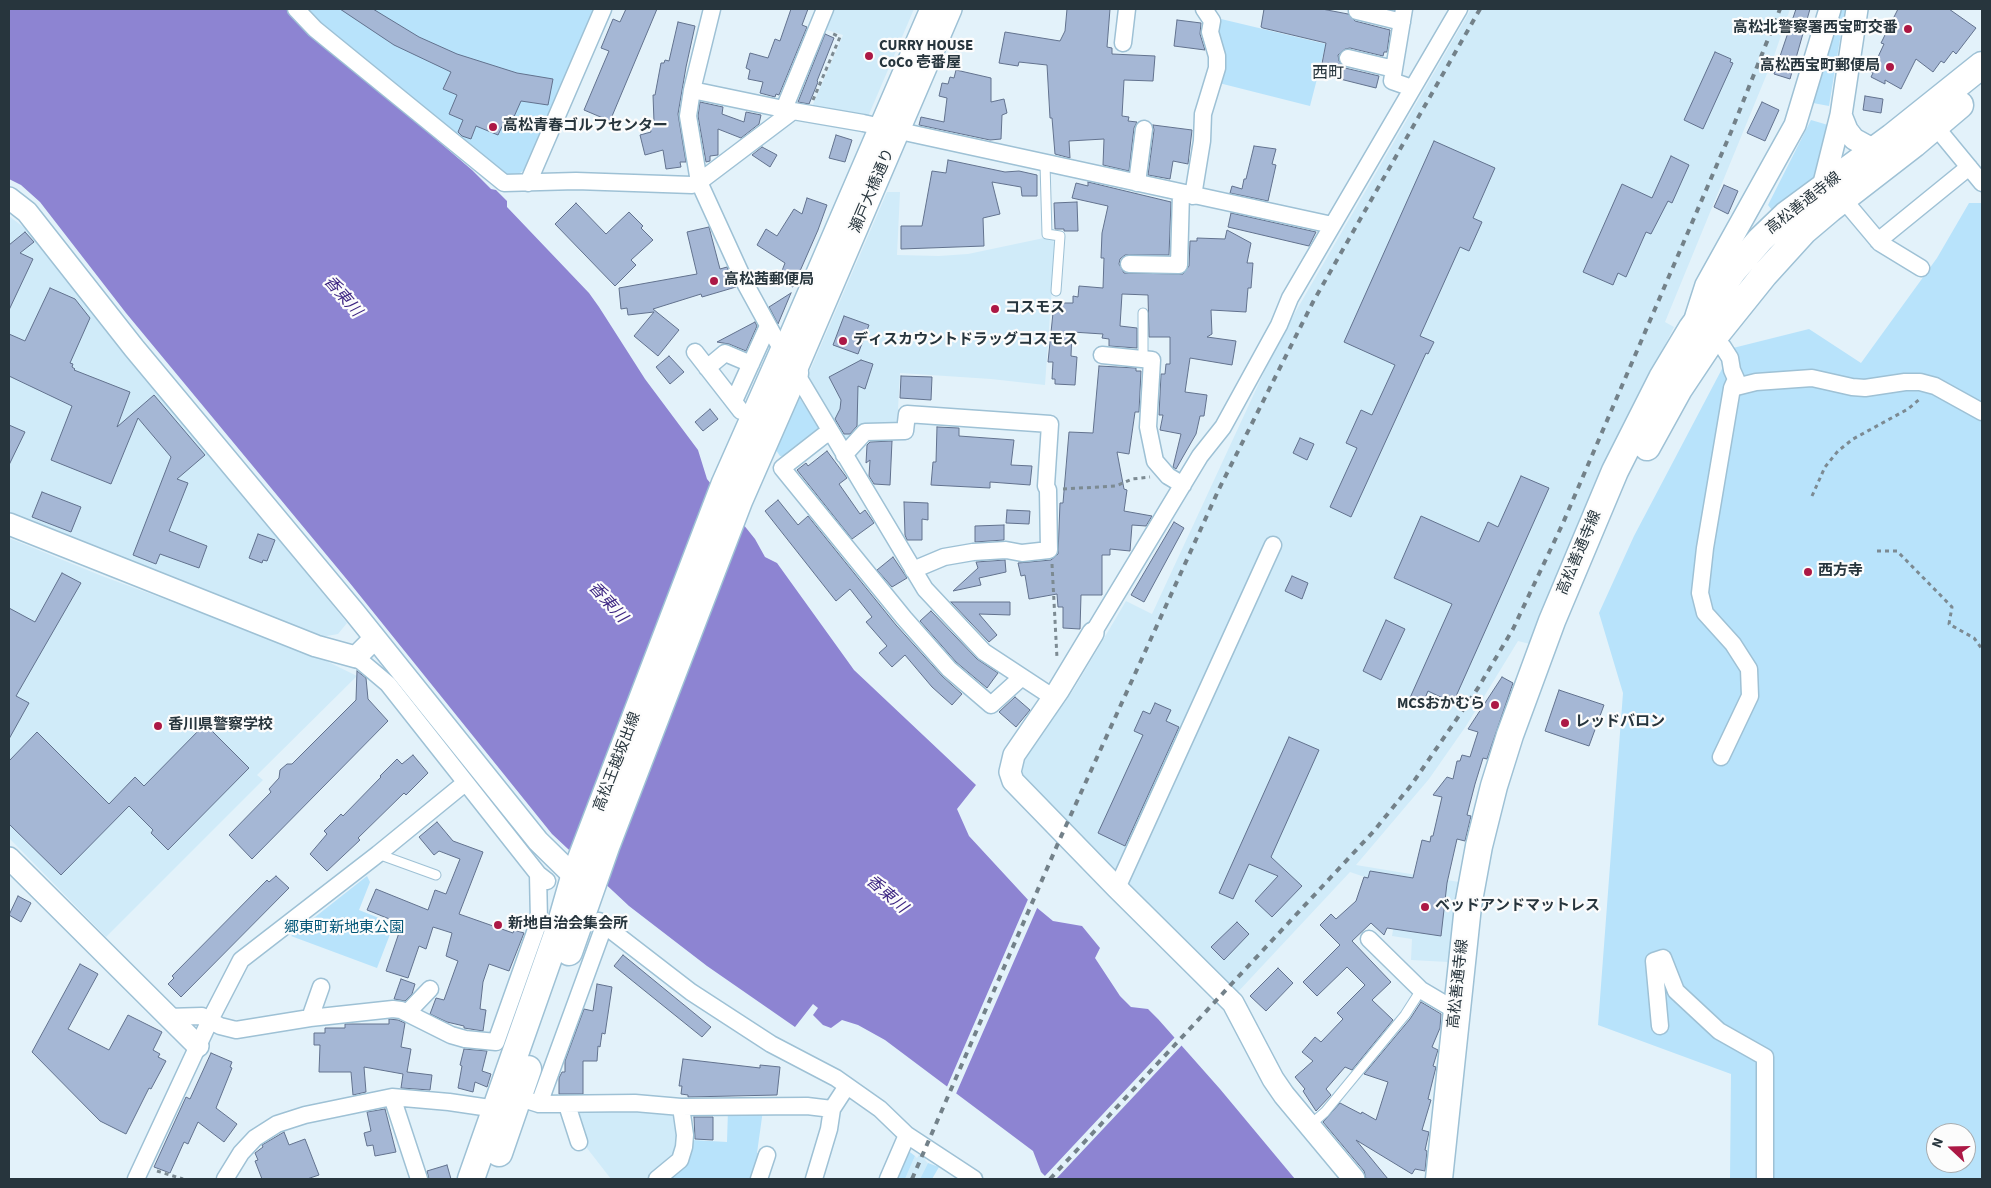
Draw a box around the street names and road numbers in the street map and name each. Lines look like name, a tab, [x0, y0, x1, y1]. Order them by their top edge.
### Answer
street label: 瀬戸大橋通り	[847, 146, 899, 236]
street label: 高松善通寺線	[1763, 169, 1845, 239]
street label: 高松善通寺線	[1554, 508, 1606, 598]
street label: 高松王越坂出線	[591, 710, 645, 814]
street label: 高松善通寺線	[1445, 938, 1473, 1030]

